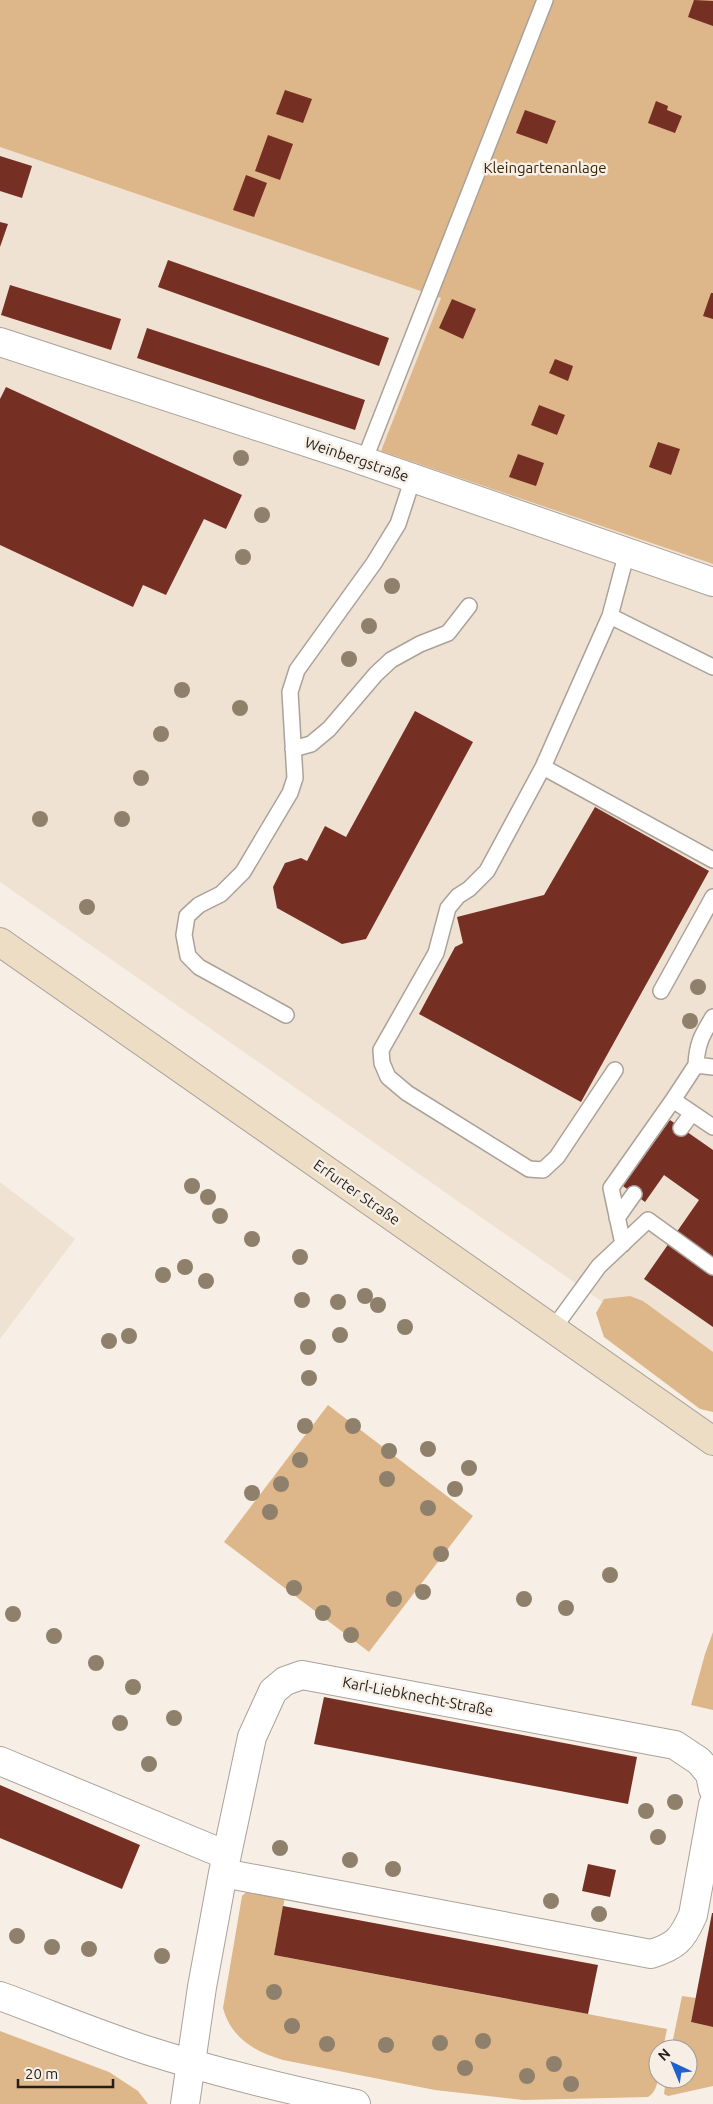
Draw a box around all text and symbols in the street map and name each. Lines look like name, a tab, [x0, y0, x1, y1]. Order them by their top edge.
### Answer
park label: Kleingartenanlage	[483, 159, 607, 176]
street label: Weinbergstraße	[303, 433, 411, 485]
street label: Erfurter Straße	[310, 1156, 404, 1228]
street label: Karl-Liebknecht-Straße	[341, 1673, 495, 1719]
north arrow	[648, 2039, 698, 2089]
text: N	[655, 2045, 673, 2064]
scale bar	[18, 2056, 112, 2088]
text: 20 m	[25, 2065, 58, 2082]

